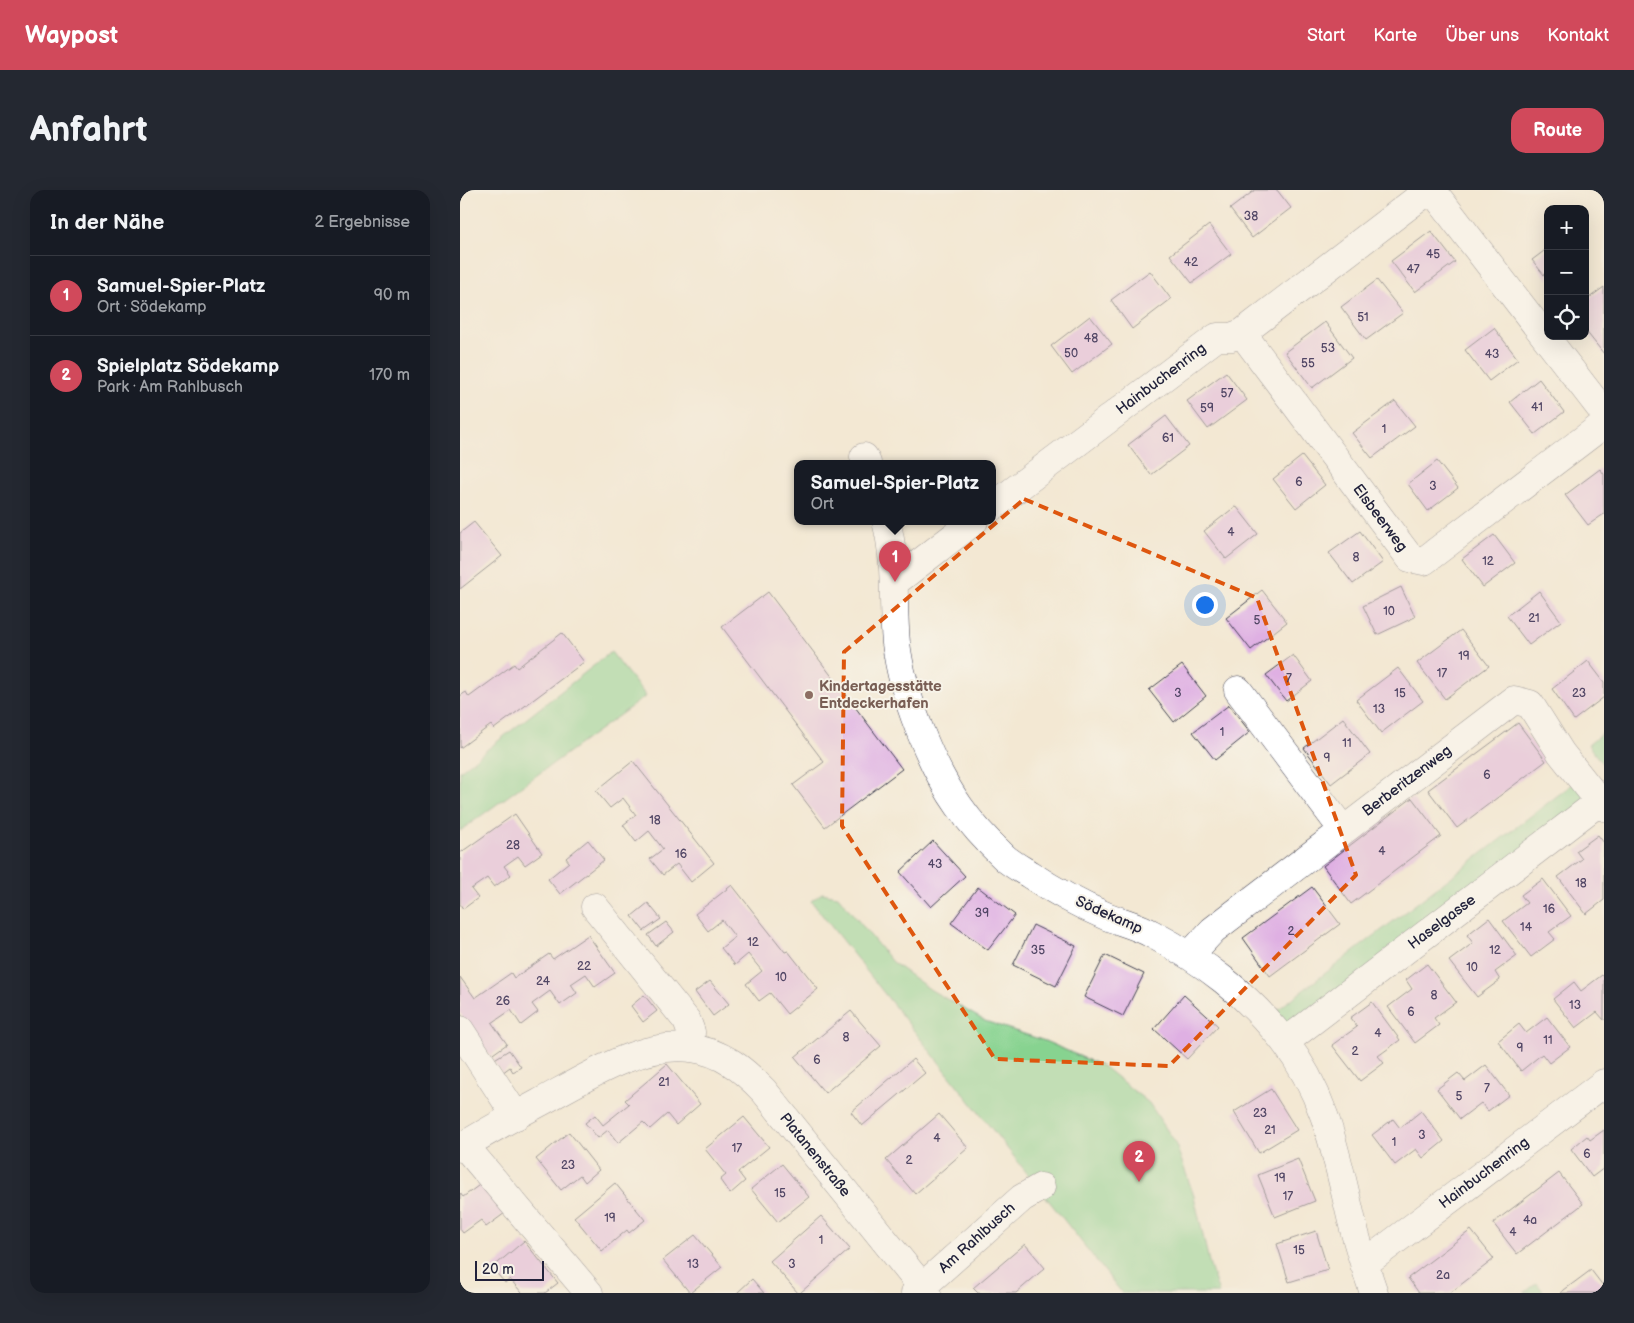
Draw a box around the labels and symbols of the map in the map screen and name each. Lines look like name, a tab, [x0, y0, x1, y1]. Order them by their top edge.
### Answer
house number: 38	[1244, 209, 1258, 224]
house number: 45	[1426, 247, 1440, 262]
house number: 42	[1184, 255, 1198, 270]
house number: 47	[1406, 262, 1420, 277]
house number: 51	[1357, 310, 1369, 325]
house number: 48	[1084, 331, 1098, 346]
street label: Hainbuchenring	[1112, 339, 1210, 419]
house number: 53	[1321, 341, 1335, 356]
house number: 50	[1064, 346, 1078, 361]
house number: 43	[1485, 347, 1499, 362]
house number: 55	[1301, 356, 1315, 371]
house number: 57	[1221, 386, 1233, 401]
house number: 41	[1531, 400, 1543, 415]
house number: 59	[1200, 401, 1214, 416]
house number: 1	[1382, 422, 1386, 437]
house number: 61	[1162, 431, 1174, 446]
house number: 6	[1295, 475, 1303, 490]
house number: 3	[1429, 479, 1437, 494]
street label: Elsbeerweg	[1348, 480, 1412, 556]
house number: 4	[1227, 525, 1235, 540]
pin: 1	[879, 541, 911, 582]
house number: 8	[1353, 550, 1360, 565]
house number: 12	[1482, 554, 1494, 569]
your location	[1192, 592, 1218, 618]
house number: 10	[1383, 604, 1395, 619]
house number: 21	[1528, 611, 1540, 626]
house number: 5	[1254, 613, 1261, 628]
house number: 19	[1458, 649, 1470, 664]
house number: 17	[1437, 666, 1447, 681]
house number: 7	[1286, 671, 1292, 686]
place label: Kindertagesstätte Entdeckerhafen	[819, 677, 942, 713]
house number: 3	[1174, 686, 1182, 701]
house number: 15	[1394, 686, 1406, 701]
house number: 23	[1572, 686, 1586, 701]
marker: Kindertagesstätte Entdeckerhafen	[803, 689, 815, 701]
house number: 13	[1373, 702, 1385, 717]
house number: 1	[1220, 725, 1224, 740]
house number: 11	[1342, 736, 1352, 751]
street label: Berberitzenweg	[1358, 741, 1456, 821]
house number: 9	[1324, 751, 1331, 766]
house number: 6	[1483, 768, 1491, 783]
house number: 18	[649, 813, 661, 828]
house number: 28	[506, 838, 520, 853]
house number: 4	[1378, 844, 1386, 859]
house number: 16	[675, 847, 687, 862]
house number: 43	[928, 857, 942, 872]
house number: 18	[1575, 876, 1587, 891]
street label: Haselgasse	[1404, 890, 1480, 954]
street label: Södekamp	[1072, 892, 1146, 938]
house number: 16	[1543, 902, 1555, 917]
house number: 39	[975, 906, 989, 921]
house number: 14	[1520, 920, 1533, 935]
house number: 2	[1287, 924, 1295, 939]
house number: 12	[747, 935, 759, 950]
house number: 35	[1031, 943, 1045, 958]
house number: 12	[1489, 943, 1501, 958]
house number: 22	[577, 959, 591, 974]
house number: 10	[1466, 960, 1478, 975]
house number: 10	[775, 970, 787, 985]
house number: 24	[536, 974, 551, 989]
house number: 8	[1431, 988, 1438, 1003]
house number: 26	[496, 994, 510, 1009]
house number: 13	[1569, 998, 1581, 1013]
house number: 6	[1407, 1005, 1415, 1020]
house number: 4	[1374, 1026, 1382, 1041]
house number: 8	[843, 1030, 850, 1045]
house number: 11	[1543, 1033, 1553, 1048]
house number: 9	[1517, 1041, 1524, 1056]
house number: 2	[1351, 1044, 1359, 1059]
house number: 6	[813, 1053, 821, 1068]
house number: 21	[658, 1075, 670, 1090]
house number: 7	[1484, 1081, 1490, 1096]
house number: 5	[1456, 1089, 1463, 1104]
house number: 23	[1253, 1106, 1267, 1121]
street label: Platanenstraße	[775, 1109, 855, 1201]
house number: 21	[1264, 1123, 1276, 1138]
house number: 3	[1418, 1128, 1426, 1143]
house number: 4	[933, 1131, 941, 1146]
street label: Hainbuchenring	[1435, 1133, 1533, 1213]
house number: 1	[1392, 1135, 1396, 1150]
house number: 17	[732, 1141, 742, 1156]
pin: 2	[1123, 1141, 1155, 1182]
house number: 6	[1583, 1147, 1591, 1162]
house number: 2	[905, 1153, 913, 1168]
house number: 23	[561, 1158, 575, 1173]
house number: 19	[1274, 1171, 1286, 1186]
house number: 15	[774, 1186, 786, 1201]
house number: 17	[1283, 1189, 1293, 1204]
street label: Am Rahlbusch	[935, 1199, 1019, 1277]
house number: 19	[604, 1211, 616, 1226]
house number: 4a	[1523, 1213, 1537, 1228]
house number: 4	[1509, 1225, 1517, 1240]
house number: 1	[819, 1233, 823, 1248]
house number: 15	[1293, 1243, 1305, 1258]
house number: 13	[687, 1257, 699, 1272]
house number: 3	[788, 1257, 796, 1272]
scale bar	[475, 1258, 544, 1281]
house number: 2a	[1436, 1268, 1450, 1283]

